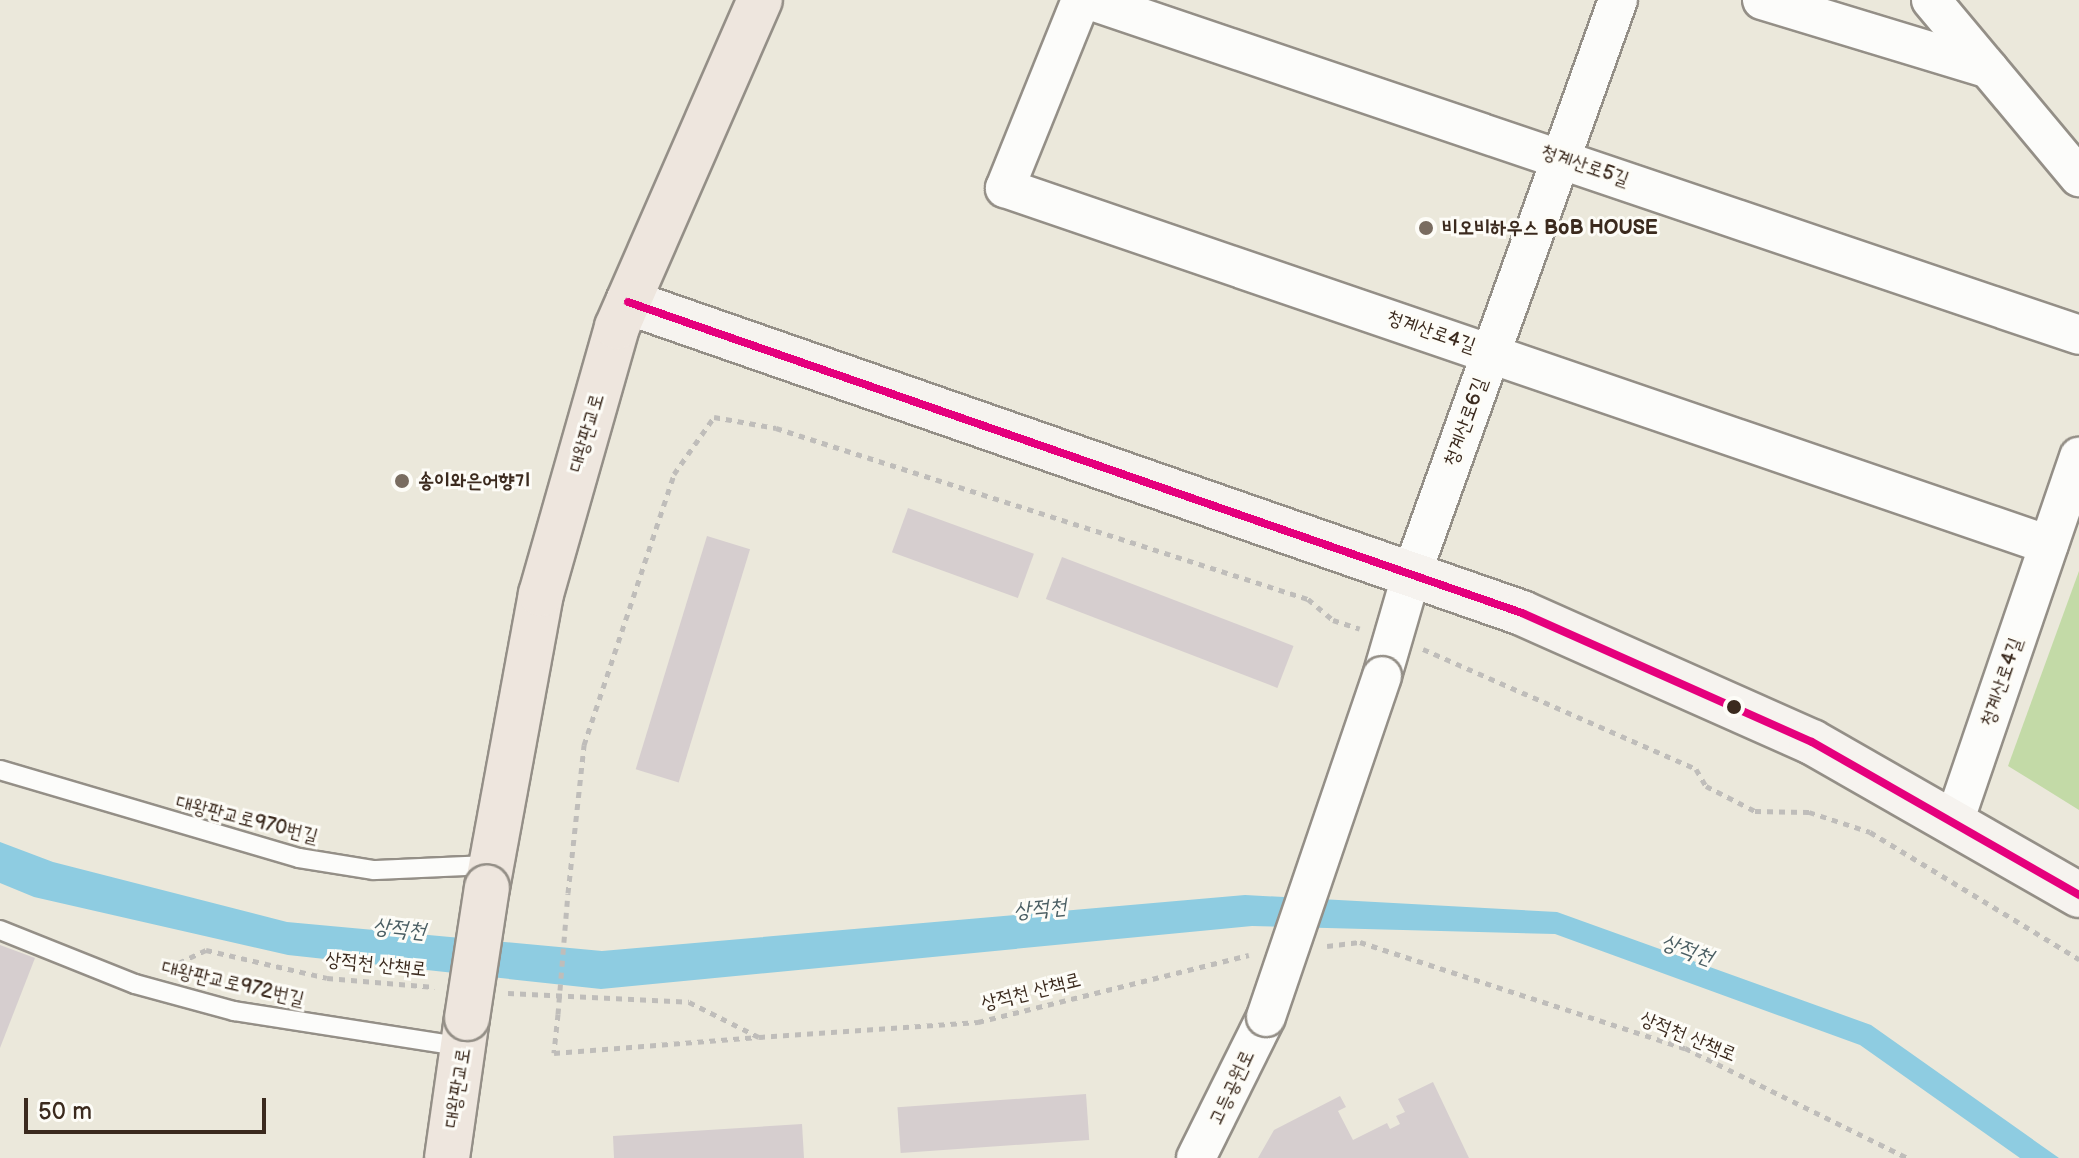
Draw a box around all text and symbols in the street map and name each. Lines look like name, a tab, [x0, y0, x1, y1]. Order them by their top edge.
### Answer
street label: 청계산로5길	[1538, 140, 1632, 192]
place label: 비오비하우스 BoB HOUSE	[1442, 216, 1658, 240]
marker: 비오비하우스 BoB HOUSE	[1417, 219, 1435, 237]
street label: 청계산로4길	[1383, 306, 1479, 358]
street label: 청계산로6길	[1439, 374, 1493, 470]
street label: 대왕판교로	[564, 391, 610, 475]
place label: 송이와은어향기	[418, 469, 531, 493]
marker: 송이와은어향기	[393, 472, 411, 490]
street label: 청계산로4길	[1976, 634, 2028, 730]
unlabelled marker	[1726, 699, 1742, 715]
street label: 대왕판교로970번길	[173, 791, 321, 849]
water label: 상적천	[1012, 894, 1068, 924]
water label: 상적천	[371, 913, 427, 945]
water label: 상적천	[1658, 929, 1716, 971]
street label: 상적천 산책로	[324, 948, 428, 982]
street label: 대왕판교로972번길	[159, 956, 307, 1012]
street label: 상적천 산책로	[979, 968, 1083, 1016]
street label: 상적천 산책로	[1636, 1007, 1740, 1067]
street label: 대왕판교로	[440, 1046, 476, 1130]
street label: 고등공원로	[1204, 1046, 1260, 1130]
scale bar	[28, 1082, 270, 1132]
text: 50 m	[38, 1097, 92, 1126]

